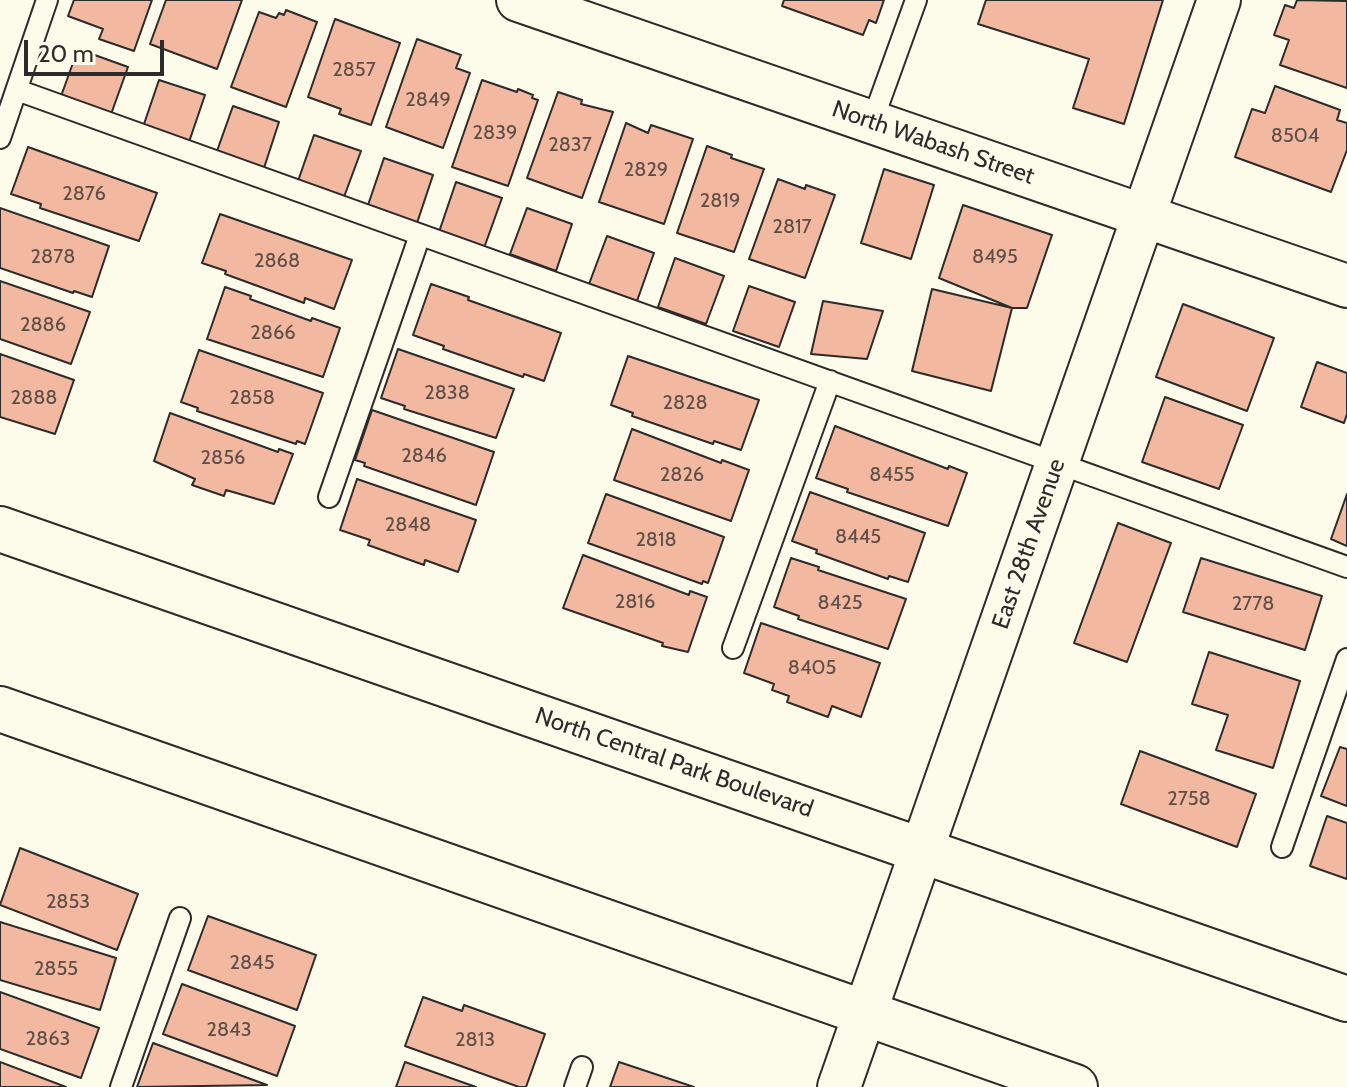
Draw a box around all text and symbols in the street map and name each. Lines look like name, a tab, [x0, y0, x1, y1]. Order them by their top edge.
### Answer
scale bar	[28, 24, 168, 74]
text: 20 m	[38, 39, 94, 68]
house number: 2857	[332, 58, 376, 82]
house number: 2849	[405, 88, 451, 112]
street label: North Wabash Street	[828, 95, 1038, 191]
house number: 2839	[473, 121, 517, 145]
house number: 8504	[1271, 124, 1319, 148]
house number: 2837	[548, 133, 592, 157]
house number: 2829	[624, 158, 668, 182]
house number: 2876	[62, 182, 106, 206]
house number: 2819	[700, 189, 740, 213]
house number: 2817	[772, 215, 812, 239]
house number: 2878	[31, 245, 75, 269]
house number: 8495	[972, 245, 1018, 269]
house number: 2868	[254, 249, 300, 273]
house number: 2886	[20, 313, 66, 337]
house number: 2866	[250, 321, 296, 345]
house number: 2838	[424, 381, 470, 405]
house number: 2888	[11, 386, 57, 410]
house number: 2858	[229, 386, 275, 410]
house number: 2828	[662, 391, 708, 415]
house number: 2846	[401, 444, 447, 468]
house number: 2856	[201, 446, 245, 470]
street label: East 28th Avenue	[986, 455, 1072, 633]
house number: 2826	[660, 463, 704, 487]
house number: 8455	[869, 463, 915, 487]
house number: 2848	[385, 513, 431, 537]
house number: 8445	[835, 525, 881, 549]
house number: 2818	[635, 528, 677, 552]
house number: 2816	[615, 590, 655, 614]
house number: 8425	[818, 591, 862, 615]
house number: 2778	[1232, 592, 1274, 616]
house number: 8405	[788, 656, 836, 680]
street label: North Central Park Boulevard	[531, 702, 817, 824]
house number: 2758	[1167, 787, 1211, 811]
house number: 2853	[46, 890, 90, 914]
house number: 2845	[230, 951, 274, 975]
house number: 2855	[34, 957, 78, 981]
house number: 2843	[207, 1018, 251, 1042]
house number: 2863	[26, 1027, 70, 1051]
house number: 2813	[455, 1028, 495, 1052]

